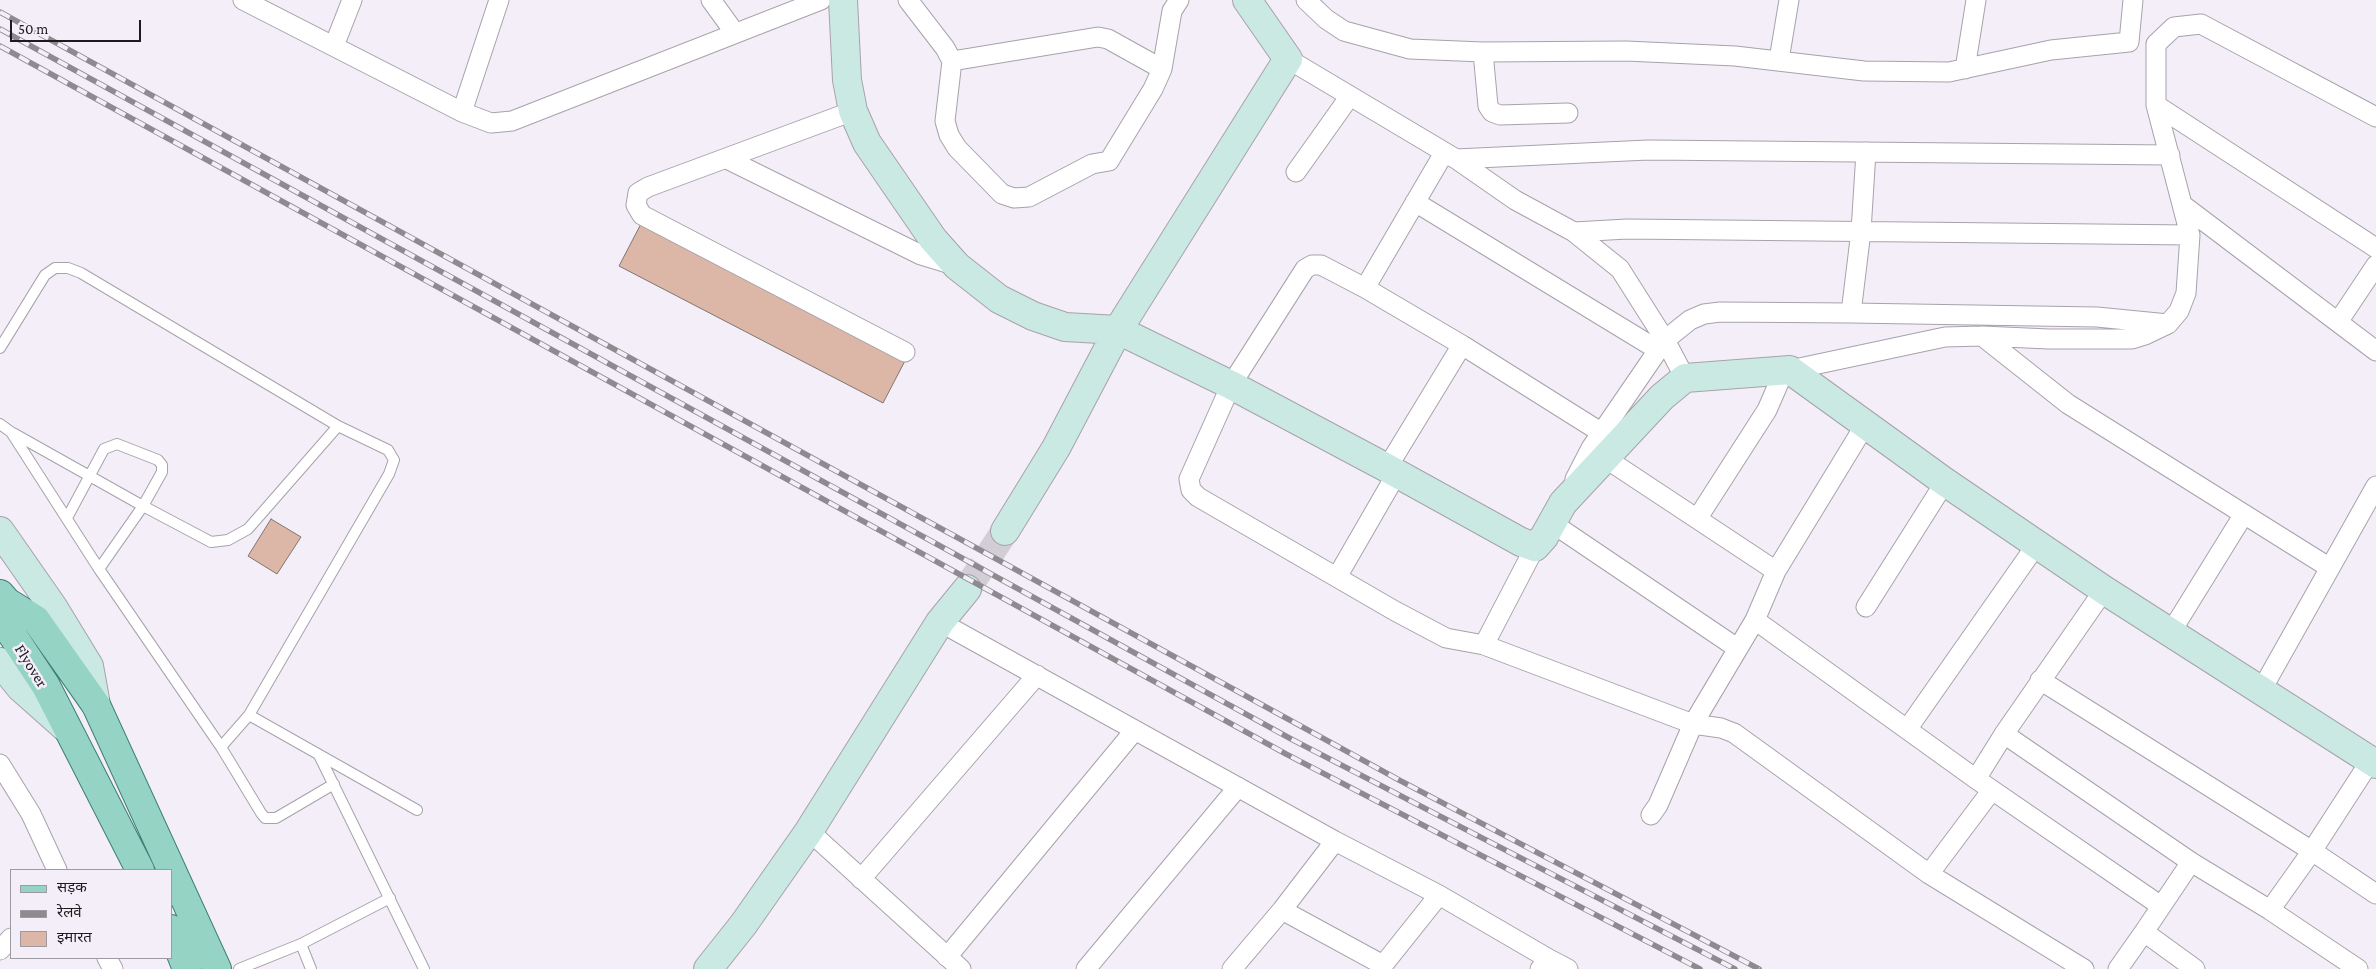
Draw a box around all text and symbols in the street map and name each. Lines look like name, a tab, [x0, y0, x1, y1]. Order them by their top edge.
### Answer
scale bar	[12, 10, 144, 42]
text: 50 m	[18, 21, 48, 37]
street label: Flyover	[10, 641, 52, 691]
legend	[10, 869, 172, 959]
text: सड़क	[57, 879, 87, 895]
text: रेलवे	[57, 904, 82, 920]
text: इमारत	[57, 929, 92, 945]

